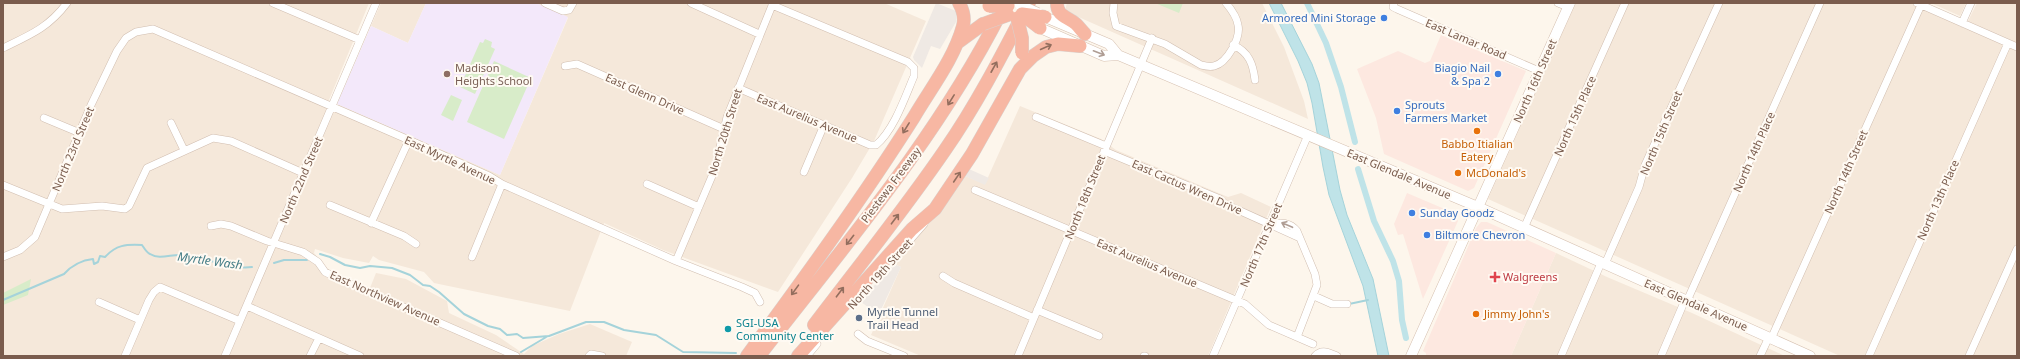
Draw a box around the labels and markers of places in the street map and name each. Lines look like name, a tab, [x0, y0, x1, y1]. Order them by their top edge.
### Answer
place label: Armored Mini Storage	[1262, 10, 1376, 25]
marker: Armored Mini Storage	[1379, 13, 1389, 23]
place label: Madison Heights School	[455, 60, 532, 88]
place label: Biagio Nail & Spa 2	[1435, 60, 1490, 88]
marker: Madison Heights School	[442, 69, 452, 79]
marker: Biagio Nail & Spa 2	[1493, 69, 1503, 79]
place label: Sprouts Farmers Market	[1405, 97, 1487, 125]
marker: Sprouts Farmers Market	[1392, 106, 1402, 116]
marker: Babbo Itialian Eatery	[1472, 126, 1482, 136]
place label: Babbo Itialian Eatery	[1441, 136, 1513, 164]
place label: McDonald's	[1466, 165, 1526, 180]
marker: McDonald's	[1453, 168, 1463, 178]
place label: Sunday Goodz	[1420, 205, 1494, 220]
marker: Sunday Goodz	[1407, 208, 1417, 218]
place label: Biltmore Chevron	[1435, 227, 1525, 242]
marker: Biltmore Chevron	[1422, 230, 1432, 240]
place label: Walgreens	[1503, 269, 1558, 284]
marker: Walgreens	[1490, 272, 1500, 282]
place label: Myrtle Tunnel Trail Head	[867, 304, 938, 332]
place label: Jimmy John's	[1483, 306, 1549, 321]
marker: Jimmy John's	[1471, 309, 1481, 319]
marker: Myrtle Tunnel Trail Head	[854, 313, 864, 323]
place label: SGI-USA Community Center	[736, 315, 834, 343]
marker: SGI-USA Community Center	[723, 324, 733, 334]

